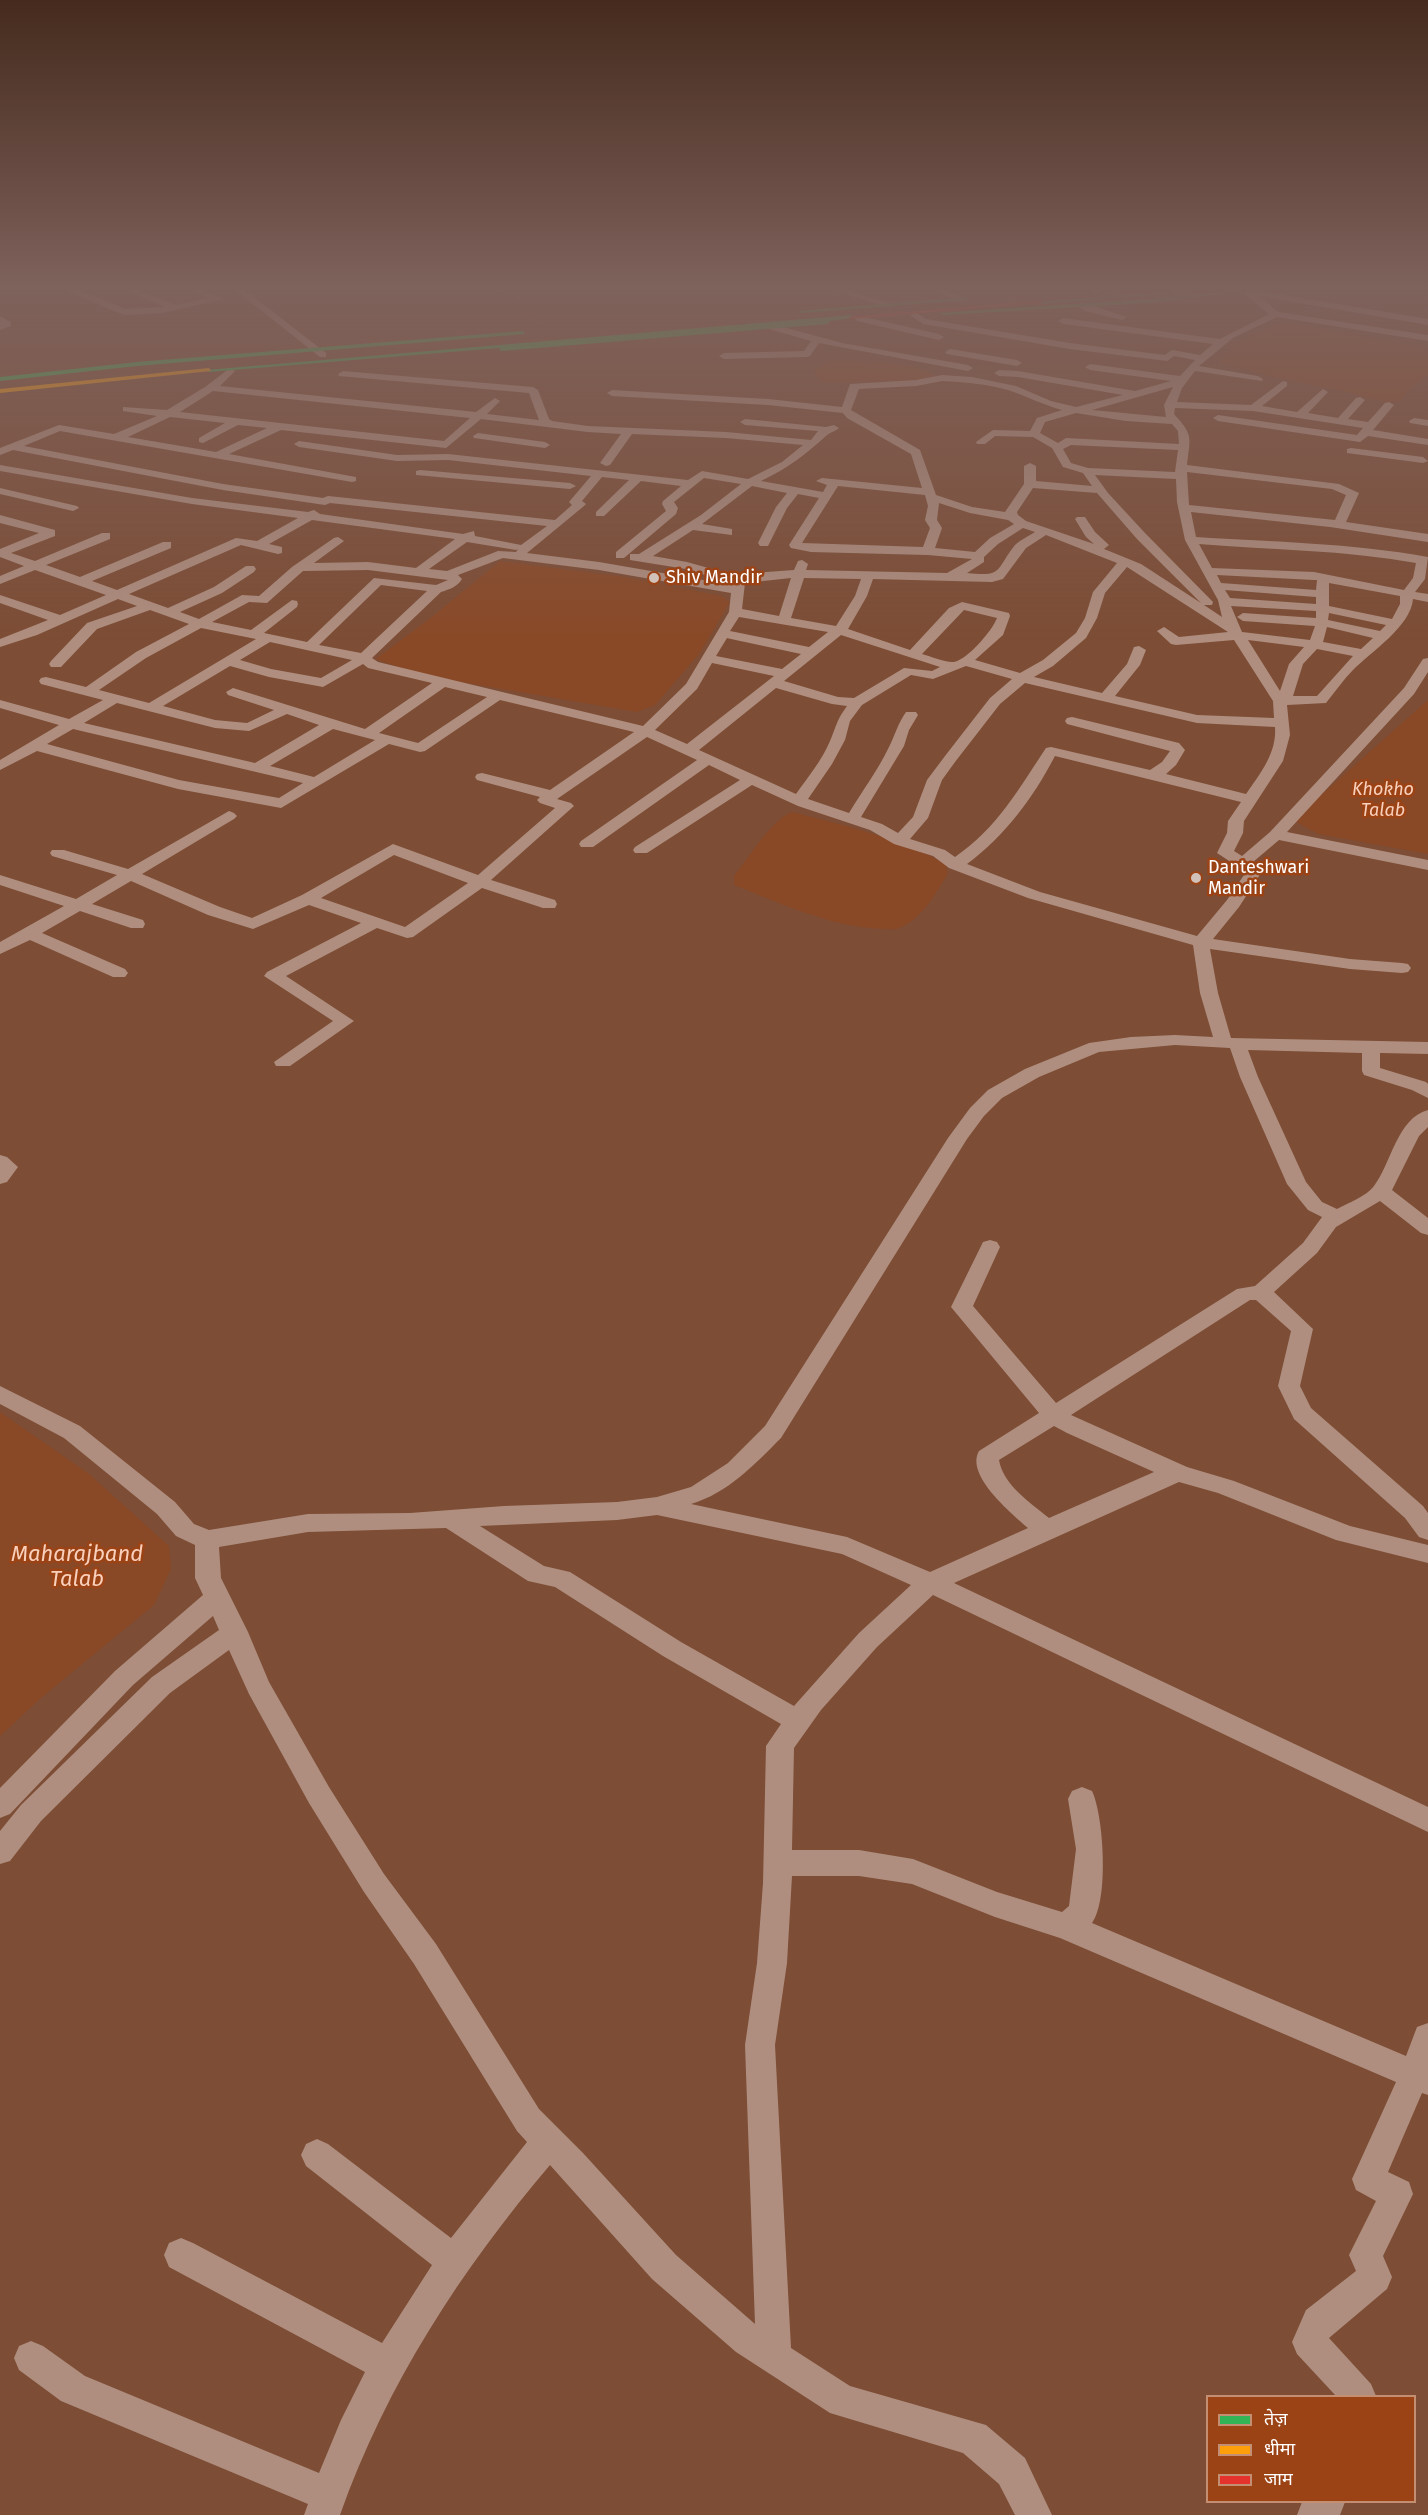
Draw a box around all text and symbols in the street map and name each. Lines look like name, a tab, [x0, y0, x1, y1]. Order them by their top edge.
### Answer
place label: Shiv Mandir	[666, 567, 762, 589]
marker: Shiv Mandir	[647, 571, 661, 585]
water label: Khokho Talab	[1352, 779, 1414, 822]
place label: Danteshwari Mandir	[1208, 857, 1309, 900]
marker: Danteshwari Mandir	[1189, 871, 1203, 885]
water label: Maharajband Talab	[11, 1542, 143, 1594]
legend	[1206, 2395, 1416, 2503]
text: तेज़	[1264, 2408, 1288, 2430]
text: धीमा	[1264, 2438, 1295, 2460]
text: जाम	[1264, 2468, 1293, 2490]

